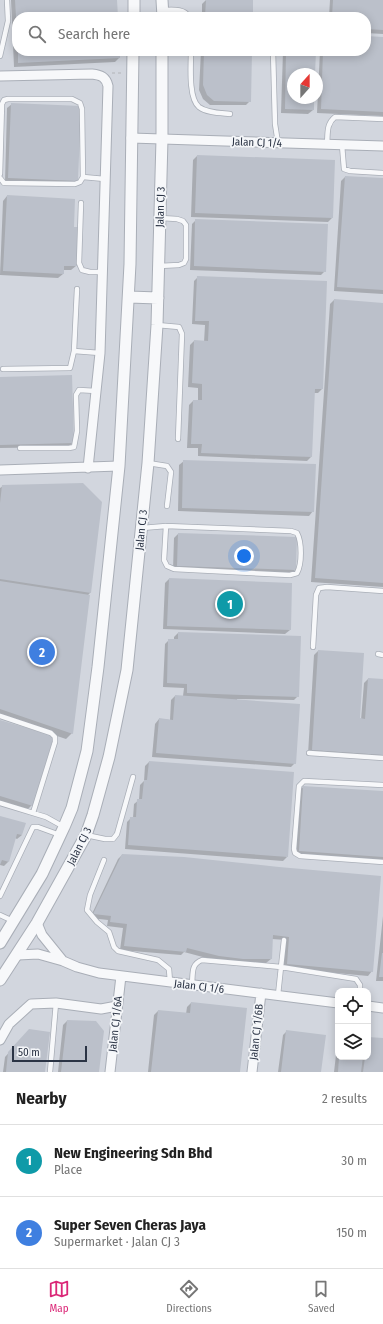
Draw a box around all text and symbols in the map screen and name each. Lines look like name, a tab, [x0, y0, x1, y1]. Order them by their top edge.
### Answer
search box	[12, 12, 371, 56]
icon: search	[26, 23, 48, 45]
text: Search here	[58, 25, 130, 43]
north arrow	[287, 68, 323, 104]
street label: Jalan CJ 1/4	[232, 135, 283, 150]
street label: Jalan CJ 3	[153, 186, 168, 228]
street label: Jalan CJ 3	[133, 509, 150, 551]
your location	[234, 546, 254, 566]
pin: 1	[217, 589, 243, 619]
pin: 2	[29, 637, 55, 667]
street label: Jalan CJ 3	[64, 825, 95, 867]
street label: Jalan CJ 1/6	[173, 977, 225, 996]
map controls	[335, 988, 371, 1060]
button: locate	[335, 988, 371, 1024]
street label: Jalan CJ 1/6A	[106, 995, 125, 1053]
street label: Jalan CJ 1/6B	[247, 1003, 266, 1061]
button: layers	[335, 1024, 371, 1060]
scale bar	[12, 1044, 87, 1063]
text: 50 m	[18, 1046, 40, 1059]
text: Nearby	[16, 1088, 67, 1109]
text: 2 results	[322, 1091, 367, 1106]
text: New Engineering Sdn Bhd	[54, 1144, 212, 1162]
text: 1	[26, 1153, 32, 1168]
text: 30 m	[341, 1153, 367, 1168]
text: Place	[54, 1162, 82, 1177]
text: Super Seven Cheras Jaya	[54, 1216, 206, 1234]
text: 2	[26, 1225, 32, 1240]
text: 150 m	[336, 1225, 367, 1240]
text: Supermarket · Jalan CJ 3	[54, 1234, 180, 1249]
tab: Map	[48, 1278, 70, 1315]
tab: Directions	[166, 1278, 212, 1315]
tab: Saved	[308, 1278, 335, 1315]

